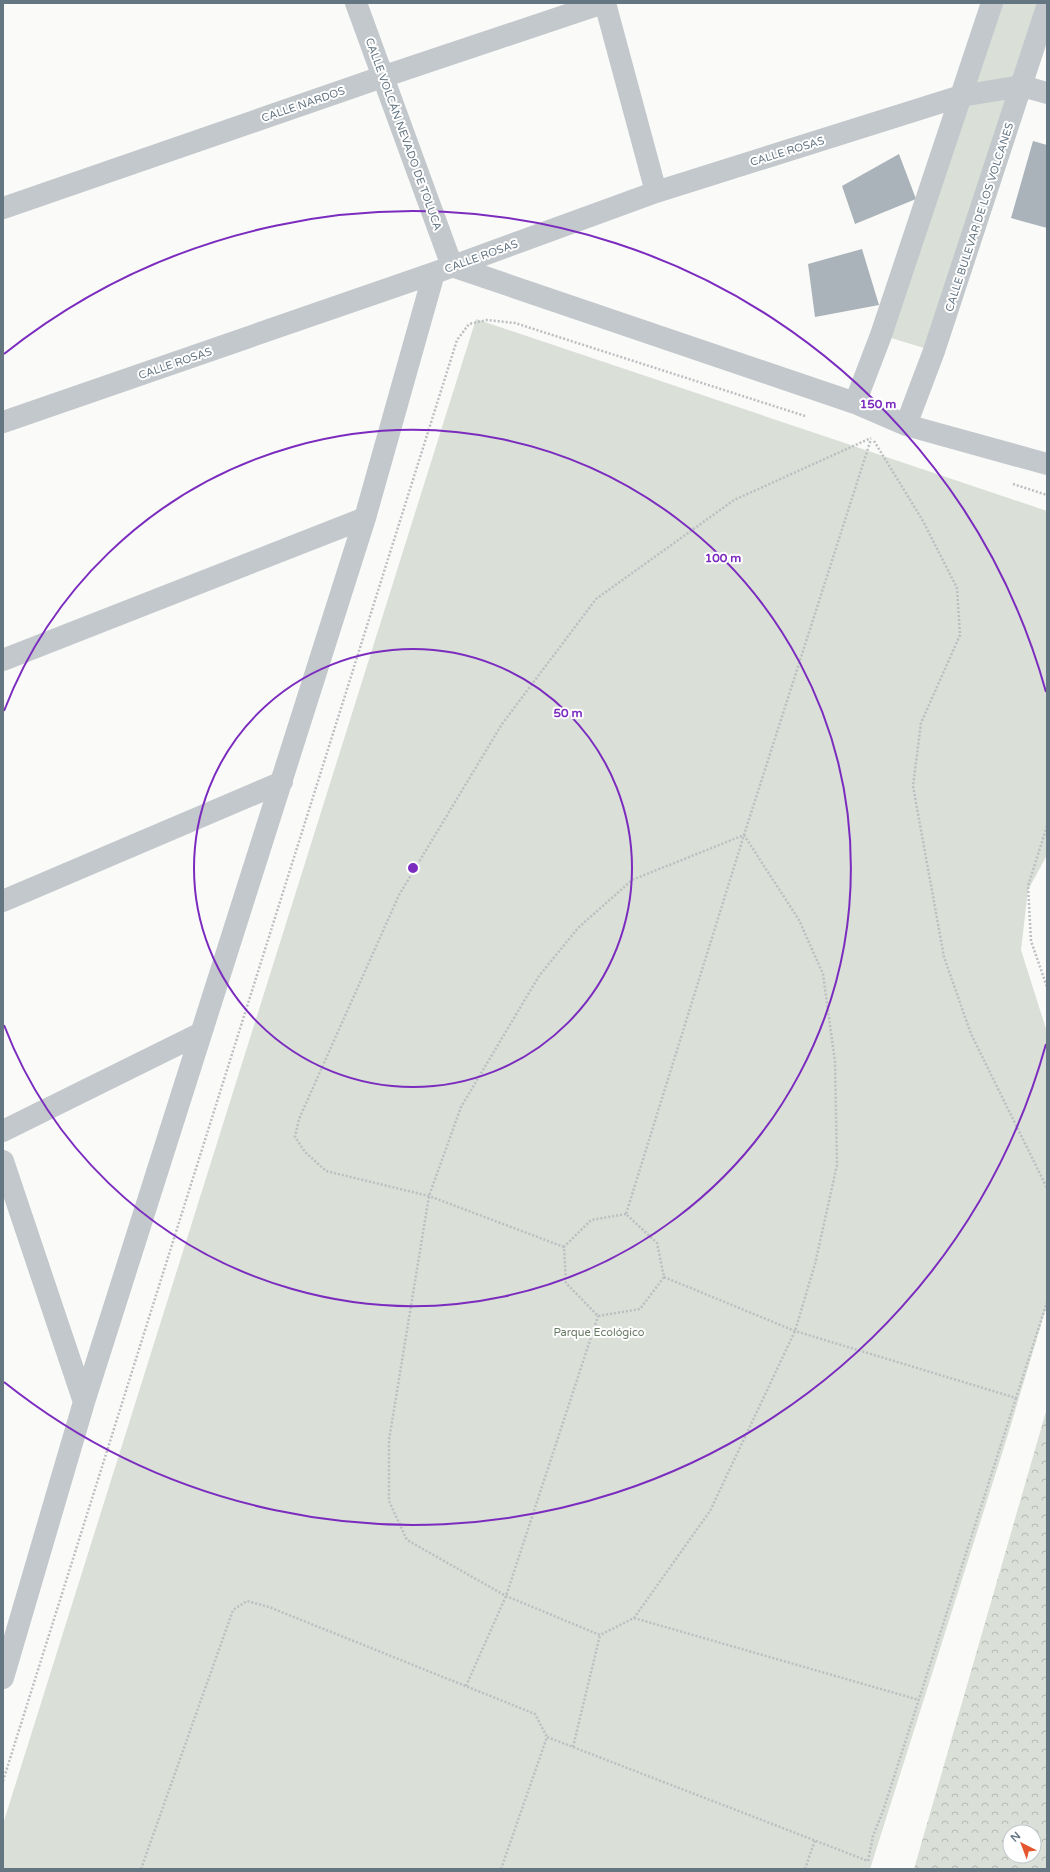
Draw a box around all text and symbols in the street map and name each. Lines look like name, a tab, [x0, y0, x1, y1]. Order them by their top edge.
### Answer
street label: CALLE VOLCÁN NEVADO DE TOLUCA	[363, 36, 445, 232]
street label: CALLE NARDOS	[260, 84, 347, 125]
street label: CALLE BULEVAR DE LOS VOLCANES	[943, 121, 1016, 313]
street label: CALLE ROSAS	[748, 134, 826, 169]
street label: CALLE ROSAS	[443, 237, 520, 276]
street label: CALLE ROSAS	[137, 345, 214, 382]
text: 150 m	[860, 397, 896, 411]
text: 100 m	[705, 551, 741, 565]
text: 50 m	[553, 706, 583, 720]
centre of rings	[406, 861, 420, 875]
park label: Parque Ecológico	[553, 1326, 645, 1339]
north arrow	[1002, 1824, 1042, 1864]
text: N	[1008, 1829, 1023, 1845]

